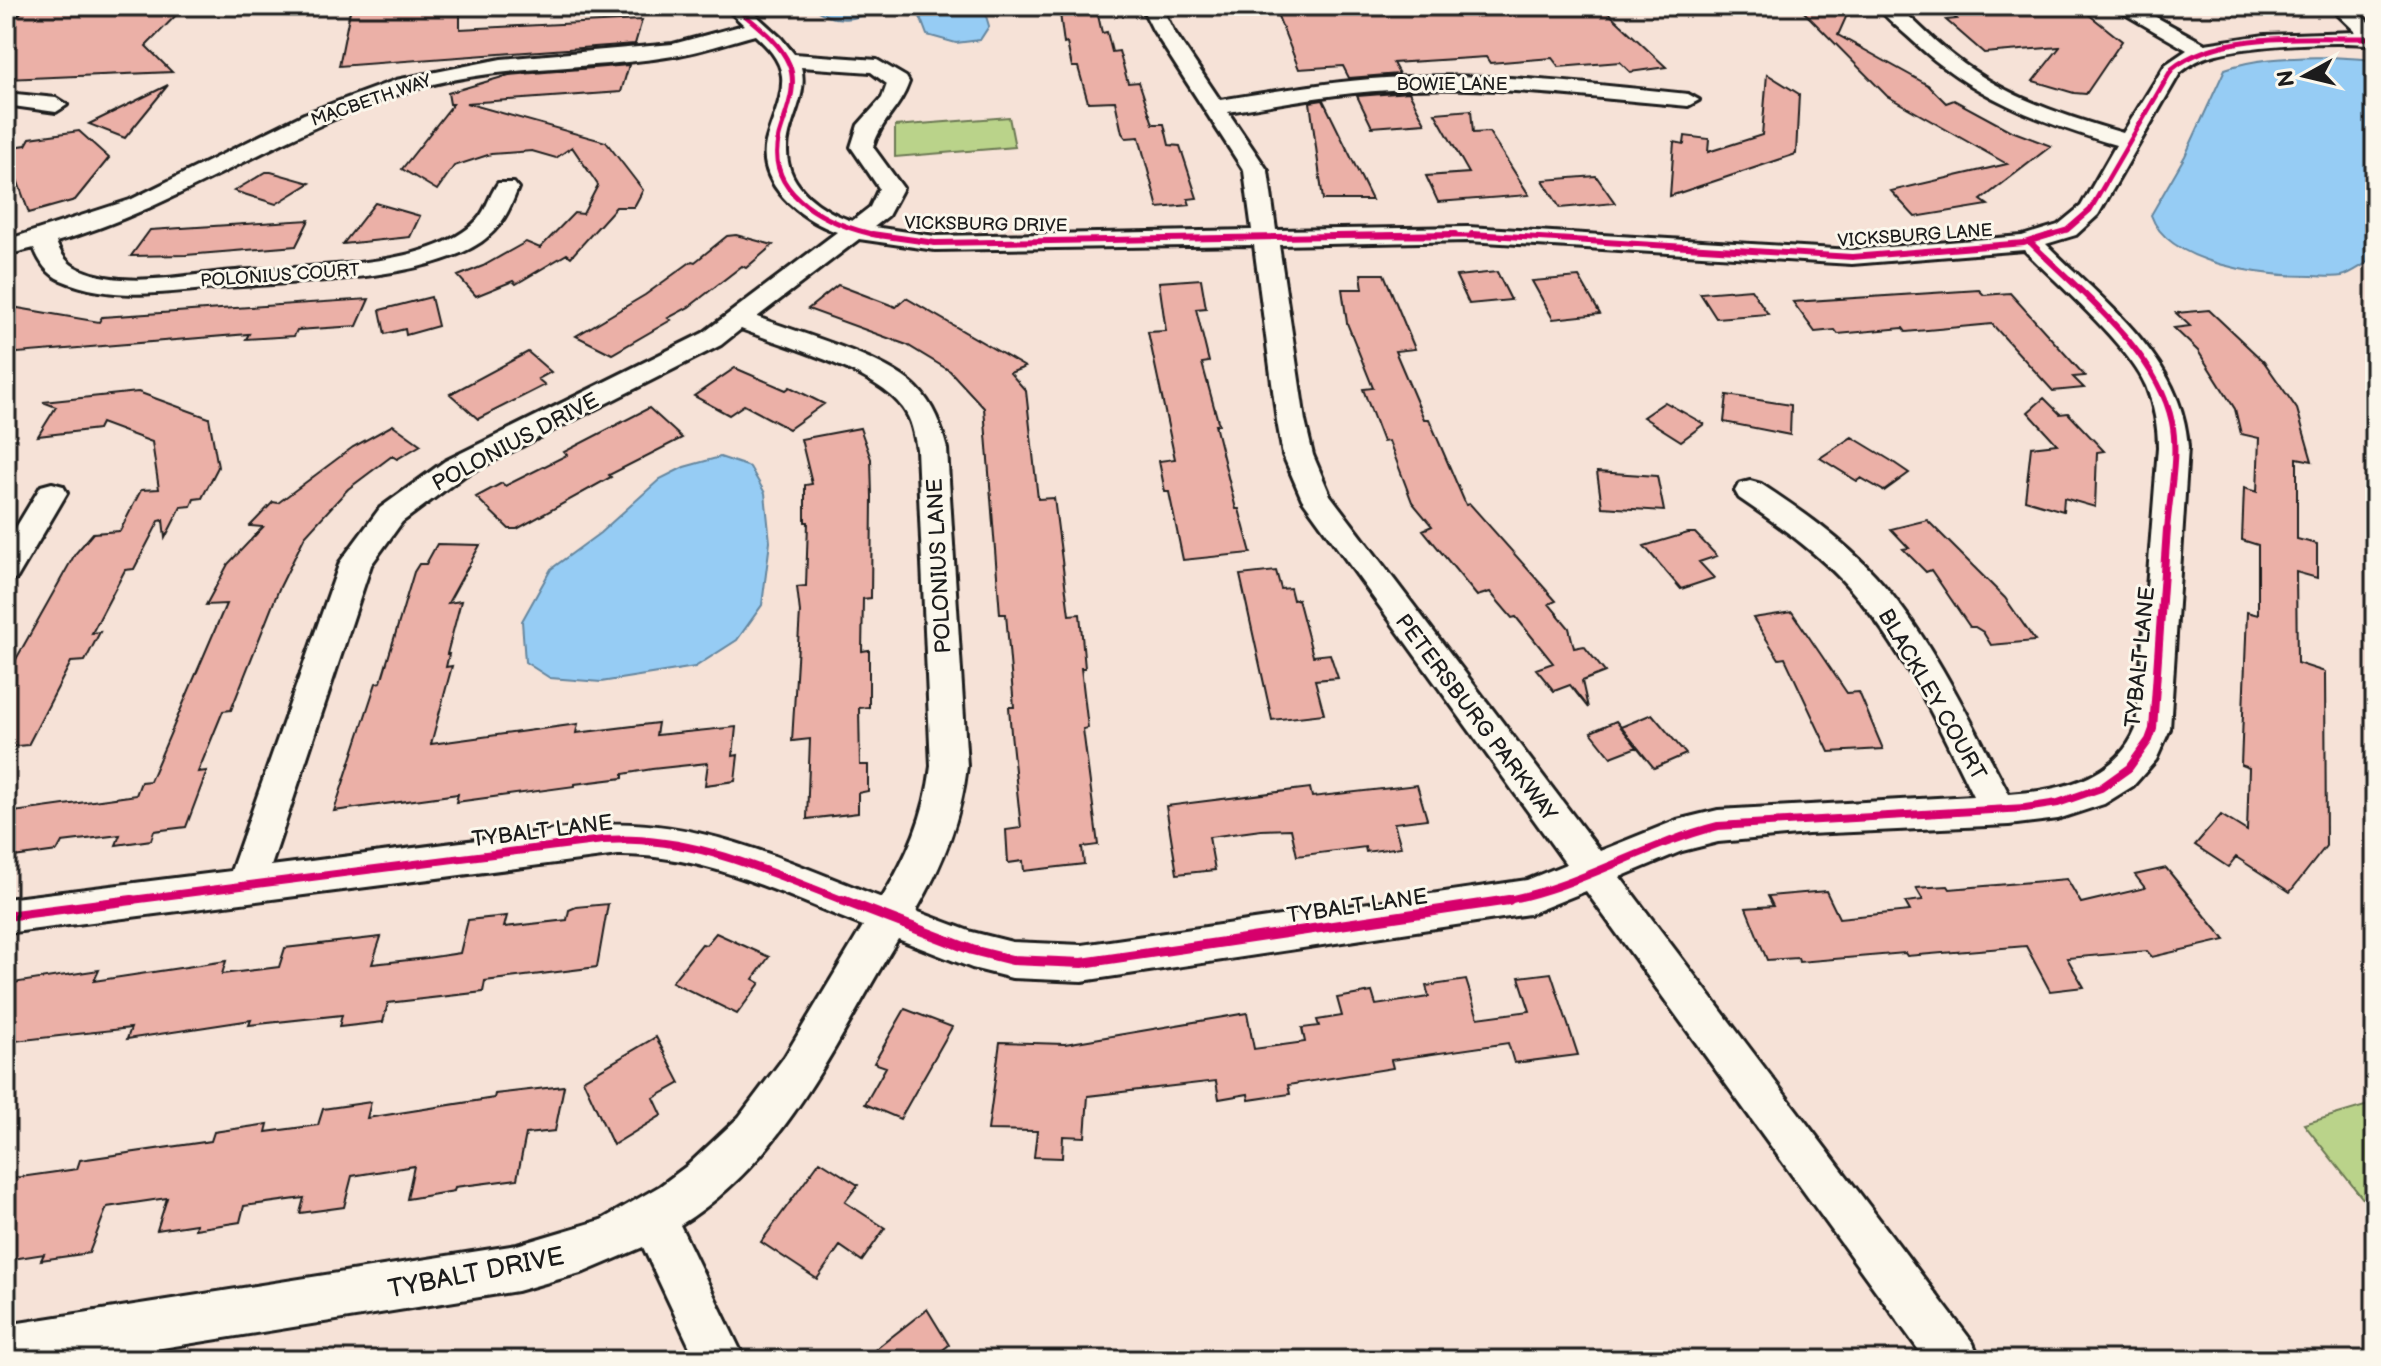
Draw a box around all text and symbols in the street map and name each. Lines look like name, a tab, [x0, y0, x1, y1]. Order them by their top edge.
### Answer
north arrow	[2265, 36, 2345, 116]
text: N	[2272, 69, 2301, 89]
street label: MACBETH WAY	[308, 70, 435, 131]
street label: BOWIE LANE	[1397, 74, 1508, 95]
street label: VICKSBURG DRIVE	[904, 213, 1068, 236]
street label: VICKSBURG LANE	[1837, 220, 1993, 251]
street label: POLONIUS COURT	[200, 259, 361, 292]
street label: POLONIUS DRIVE	[428, 387, 604, 498]
street label: POLONIUS LANE	[921, 478, 958, 654]
street label: TYBALT LANE	[2120, 585, 2161, 729]
street label: BLACKLEY COURT	[1872, 604, 1992, 785]
street label: PETERSBURG PARKWAY	[1389, 609, 1563, 827]
street label: TYBALT LANE	[470, 809, 614, 854]
street label: TYBALT LANE	[1285, 883, 1429, 930]
street label: TYBALT DRIVE	[386, 1241, 567, 1306]

